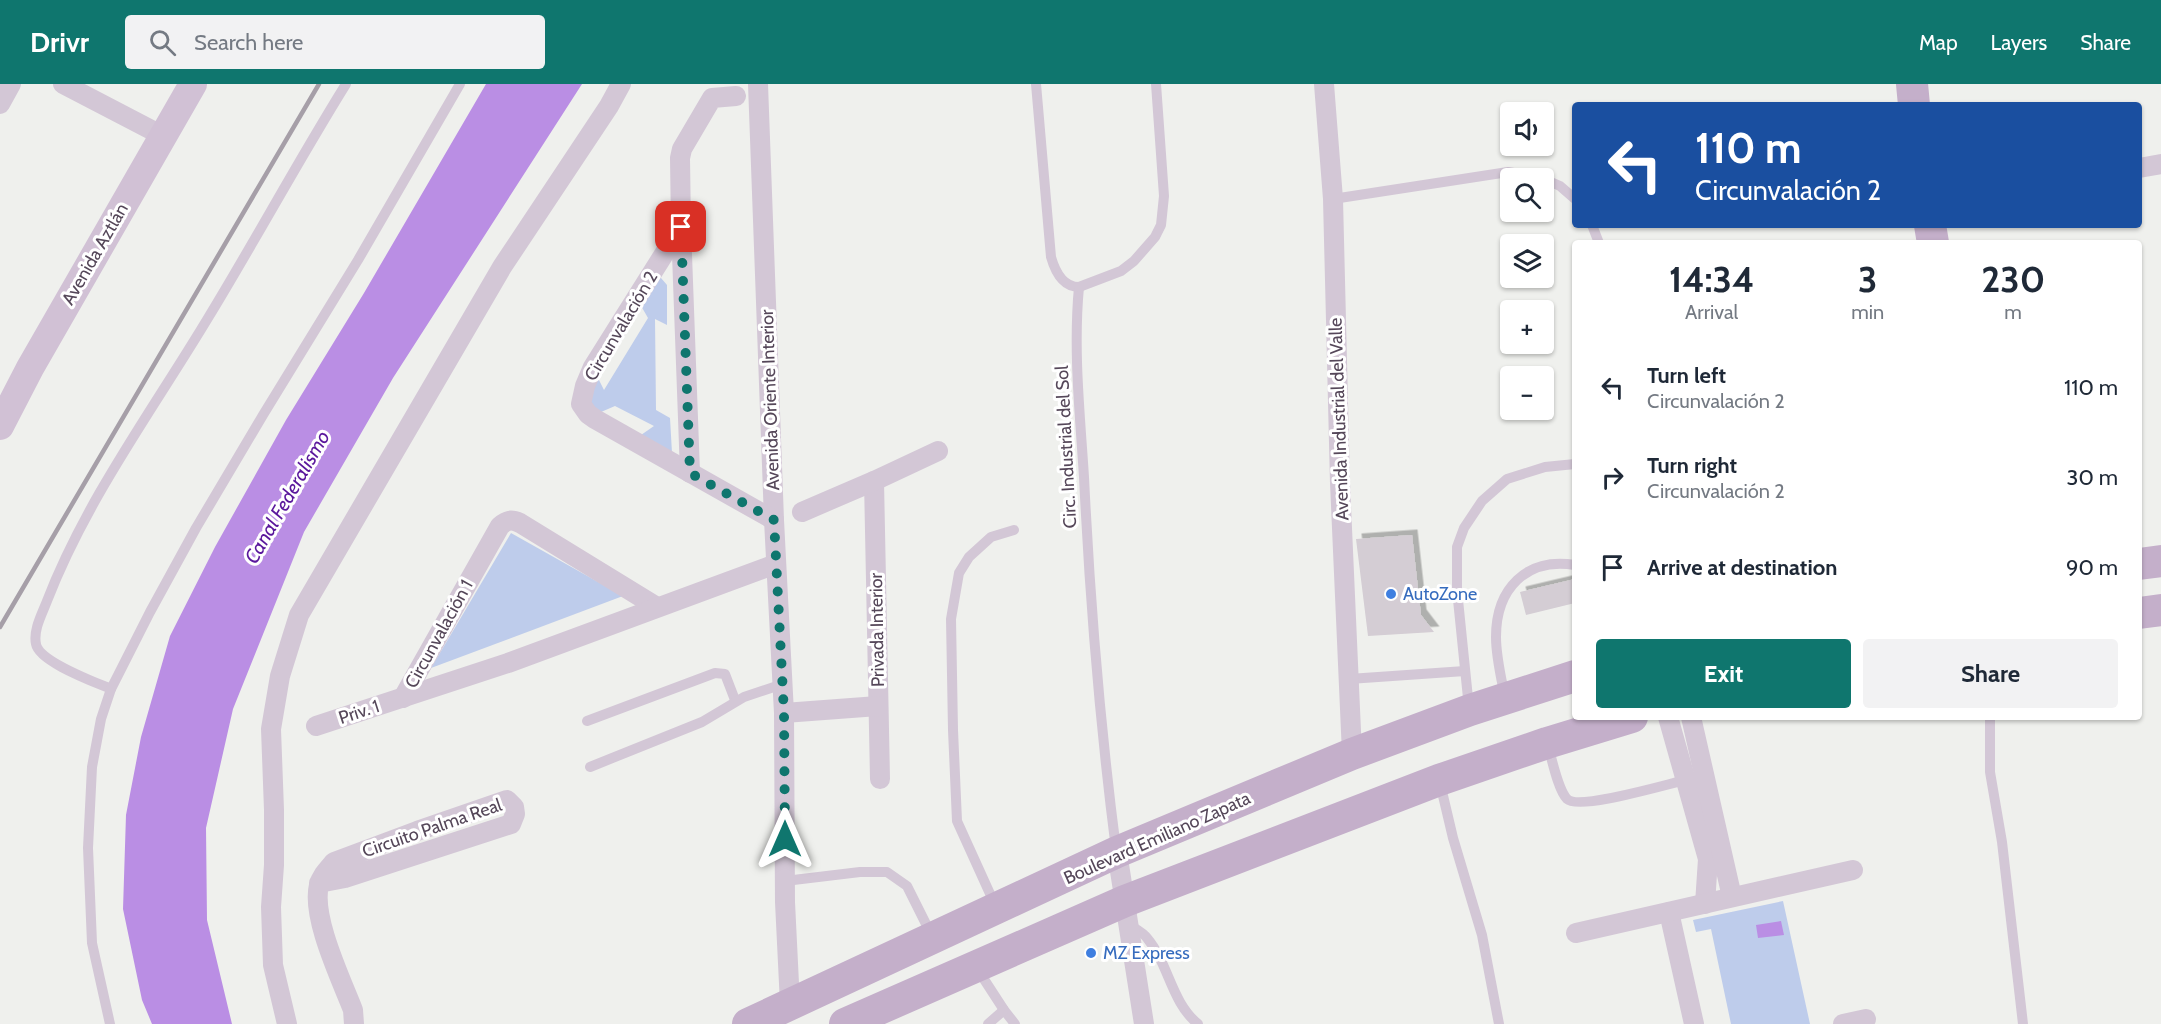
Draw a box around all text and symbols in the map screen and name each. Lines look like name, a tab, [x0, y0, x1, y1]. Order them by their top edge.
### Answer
search box	[125, 15, 545, 69]
text: Drivr	[30, 25, 89, 59]
icon: search	[146, 26, 179, 59]
text: Search here	[194, 29, 303, 56]
text: Map	[1919, 30, 1958, 55]
text: Layers	[1991, 30, 2047, 55]
text: Share	[2080, 30, 2131, 55]
map controls	[1500, 102, 1554, 420]
button: sound	[1500, 102, 1554, 156]
text: 110 m	[1695, 122, 1802, 174]
icon: left	[1596, 126, 1674, 204]
button: search	[1500, 168, 1554, 222]
text: Circunvalación 2	[1695, 174, 1881, 207]
street label: Avenida Aztlán	[57, 199, 133, 309]
pin	[655, 201, 706, 252]
icon: arrive	[664, 210, 697, 243]
button: layers	[1500, 234, 1554, 288]
text: 14:34	[1669, 257, 1754, 301]
text: 3	[1858, 257, 1877, 301]
text: 230	[1981, 257, 2045, 301]
street label: Circunvalación 2	[580, 267, 662, 385]
button: +	[1500, 300, 1554, 354]
text: Arrival	[1685, 300, 1738, 324]
text: min	[1851, 300, 1884, 324]
text: m	[2004, 300, 2022, 324]
street label: Avenida Oriente Interior	[756, 309, 784, 491]
street label: Avenida Industrial del Valle	[1324, 317, 1354, 521]
text: Turn left	[1647, 362, 1726, 389]
street label: Circ. Industrial del Sol	[1051, 364, 1081, 529]
button: −	[1500, 366, 1554, 420]
icon: left	[1596, 371, 1629, 404]
text: 110 m	[2064, 374, 2118, 401]
text: Circunvalación 2	[1647, 389, 1785, 413]
water label: Canal Federalismo	[239, 426, 335, 568]
text: Turn right	[1647, 452, 1737, 479]
icon: right	[1596, 461, 1629, 494]
text: 30 m	[2066, 464, 2118, 491]
text: Circunvalación 2	[1647, 479, 1785, 503]
icon: arrive	[1596, 551, 1629, 584]
text: Arrive at destination	[1647, 554, 1837, 581]
text: 90 m	[2066, 554, 2118, 581]
street label: Privada Interior	[865, 572, 889, 687]
street label: Circunvalación 1	[400, 576, 478, 692]
place label: AutoZone	[1403, 583, 1477, 605]
marker: AutoZone	[1384, 587, 1398, 601]
button: Exit	[1596, 639, 1851, 708]
button: Share	[1863, 639, 2118, 708]
street label: Priv. 1	[336, 695, 382, 729]
street label: Boulevard Emiliano Zapata	[1060, 787, 1254, 889]
street label: Circuito Palma Real	[359, 794, 505, 862]
position arrow	[753, 807, 817, 871]
place label: MZ Express	[1103, 942, 1190, 964]
marker: MZ Express	[1084, 946, 1098, 960]

